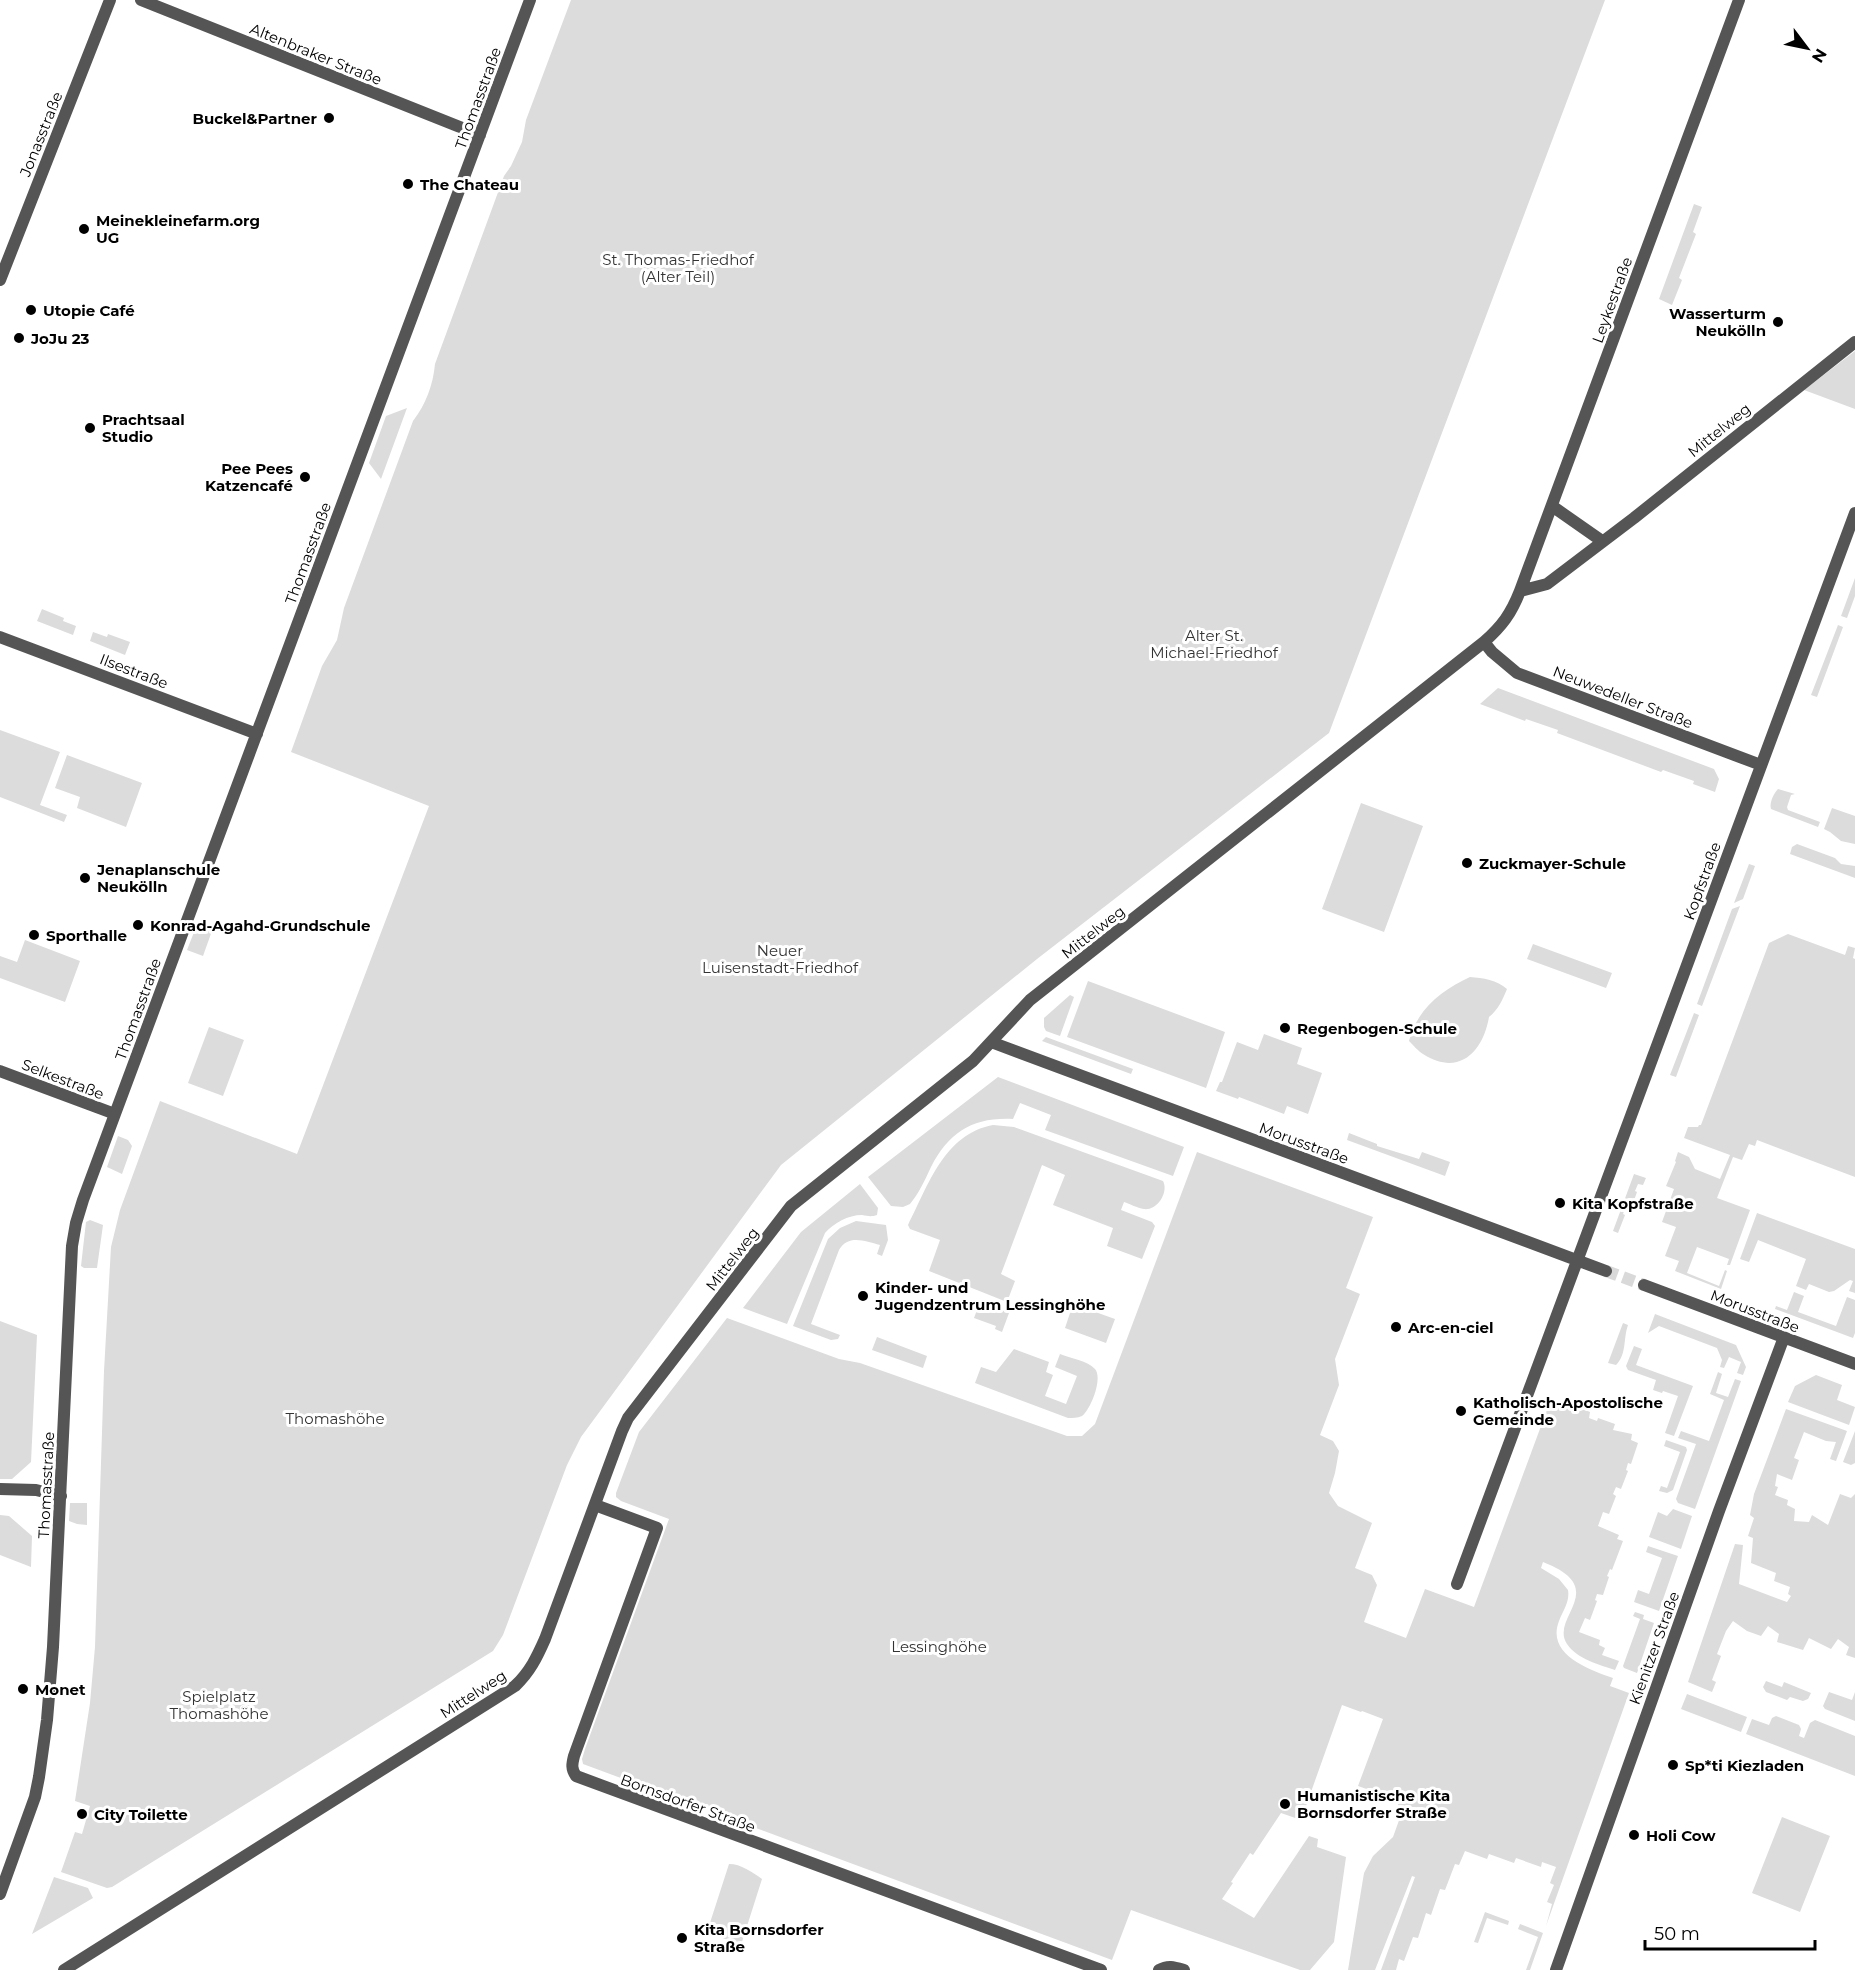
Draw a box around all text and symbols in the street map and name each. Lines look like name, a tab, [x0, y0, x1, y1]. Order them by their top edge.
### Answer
north arrow	[1777, 18, 1837, 78]
street label: Altenbraker Straße	[247, 19, 385, 89]
street label: Thomasstraße	[451, 44, 505, 152]
text: N	[1808, 45, 1831, 66]
street label: Jonasstraße	[15, 89, 67, 180]
place label: Buckel&Partner	[192, 109, 318, 128]
marker: Buckel&Partner	[322, 111, 336, 125]
place label: The Chateau	[420, 175, 519, 194]
marker: The Chateau	[401, 177, 415, 191]
place label: Meinekleinefarm.org UG	[96, 211, 260, 247]
marker: Meinekleinefarm.org UG	[77, 222, 91, 236]
park label: St. Thomas-Friedhof (Alter Teil)	[602, 250, 755, 286]
street label: Leykestraße	[1588, 254, 1636, 346]
place label: Utopie Café	[43, 301, 135, 320]
marker: Utopie Café	[24, 303, 38, 317]
place label: Wasserturm Neukölln	[1669, 304, 1766, 340]
marker: Wasserturm Neukölln	[1771, 315, 1785, 329]
place label: JoJu 23	[30, 329, 90, 348]
marker: JoJu 23	[12, 331, 26, 345]
street label: Mittelweg	[1684, 399, 1754, 461]
place label: Prachtsaal Studio	[102, 410, 185, 446]
marker: Prachtsaal Studio	[83, 421, 97, 435]
place label: Pee Pees Katzencafé	[205, 459, 293, 495]
marker: Pee Pees Katzencafé	[298, 470, 312, 484]
street label: Thomasstraße	[281, 499, 335, 607]
park label: Alter St. Michael-Friedhof	[1150, 626, 1279, 662]
street label: Ilsestraße	[97, 649, 171, 693]
street label: Neuwedeller Straße	[1550, 662, 1696, 732]
street label: Kopfstraße	[1679, 839, 1725, 923]
place label: Zuckmayer-Schule	[1479, 854, 1626, 873]
marker: Zuckmayer-Schule	[1460, 856, 1474, 870]
place label: Jenaplanschule Neukölln	[96, 860, 220, 896]
marker: Jenaplanschule Neukölln	[78, 871, 92, 885]
street label: Mittelweg	[1057, 901, 1129, 963]
place label: Konrad-Agahd-Grundschule	[150, 916, 370, 935]
marker: Konrad-Agahd-Grundschule	[131, 918, 145, 932]
place label: Sporthalle	[46, 926, 127, 945]
marker: Sporthalle	[27, 928, 41, 942]
park label: Neuer Luisenstadt-Friedhof	[702, 941, 859, 977]
street label: Thomasstraße	[111, 955, 165, 1063]
place label: Regenbogen-Schule	[1297, 1019, 1457, 1038]
marker: Regenbogen-Schule	[1278, 1021, 1292, 1035]
street label: Selkestraße	[19, 1055, 107, 1103]
street label: Morusstraße	[1257, 1118, 1351, 1168]
place label: Kita Kopfstraße	[1572, 1194, 1694, 1213]
marker: Kita Kopfstraße	[1553, 1196, 1567, 1210]
street label: Mittelweg	[701, 1223, 763, 1295]
place label: Kinder- und Jugendzentrum Lessinghöhe	[874, 1278, 1105, 1314]
street label: Morusstraße	[1708, 1285, 1802, 1337]
marker: Kinder- und Jugendzentrum Lessinghöhe	[856, 1289, 870, 1303]
place label: Arc-en-ciel	[1407, 1318, 1493, 1337]
marker: Arc-en-ciel	[1389, 1320, 1403, 1334]
place label: Katholisch-Apostolische Gemeinde	[1473, 1393, 1663, 1429]
marker: Katholisch-Apostolische Gemeinde	[1454, 1404, 1468, 1418]
park label: Thomashöhe	[286, 1409, 385, 1428]
street label: Thomasstraße	[34, 1431, 58, 1539]
street label: Kienitzer Straße	[1625, 1589, 1683, 1707]
park label: Lessinghöhe	[891, 1637, 987, 1656]
street label: Mittelweg	[436, 1666, 510, 1722]
place label: Monet	[35, 1680, 86, 1699]
marker: Monet	[16, 1682, 30, 1696]
park label: Spielplatz Thomashöhe	[170, 1687, 269, 1723]
place label: Sp*ti Kiezladen	[1685, 1756, 1804, 1775]
marker: Sp*ti Kiezladen	[1666, 1758, 1680, 1772]
street label: Bornsdorfer Straße	[618, 1770, 758, 1836]
place label: Humanistische Kita Bornsdorfer Straße	[1297, 1786, 1450, 1822]
marker: Humanistische Kita Bornsdorfer Straße	[1278, 1797, 1292, 1811]
place label: City Toilette	[94, 1805, 188, 1824]
marker: City Toilette	[75, 1807, 89, 1821]
place label: Holi Cow	[1646, 1826, 1716, 1845]
marker: Holi Cow	[1627, 1828, 1641, 1842]
scale bar	[1645, 1913, 1814, 1951]
place label: Kita Bornsdorfer Straße	[694, 1920, 824, 1956]
text: 50 m	[1654, 1923, 1700, 1945]
marker: Kita Bornsdorfer Straße	[675, 1931, 689, 1945]

